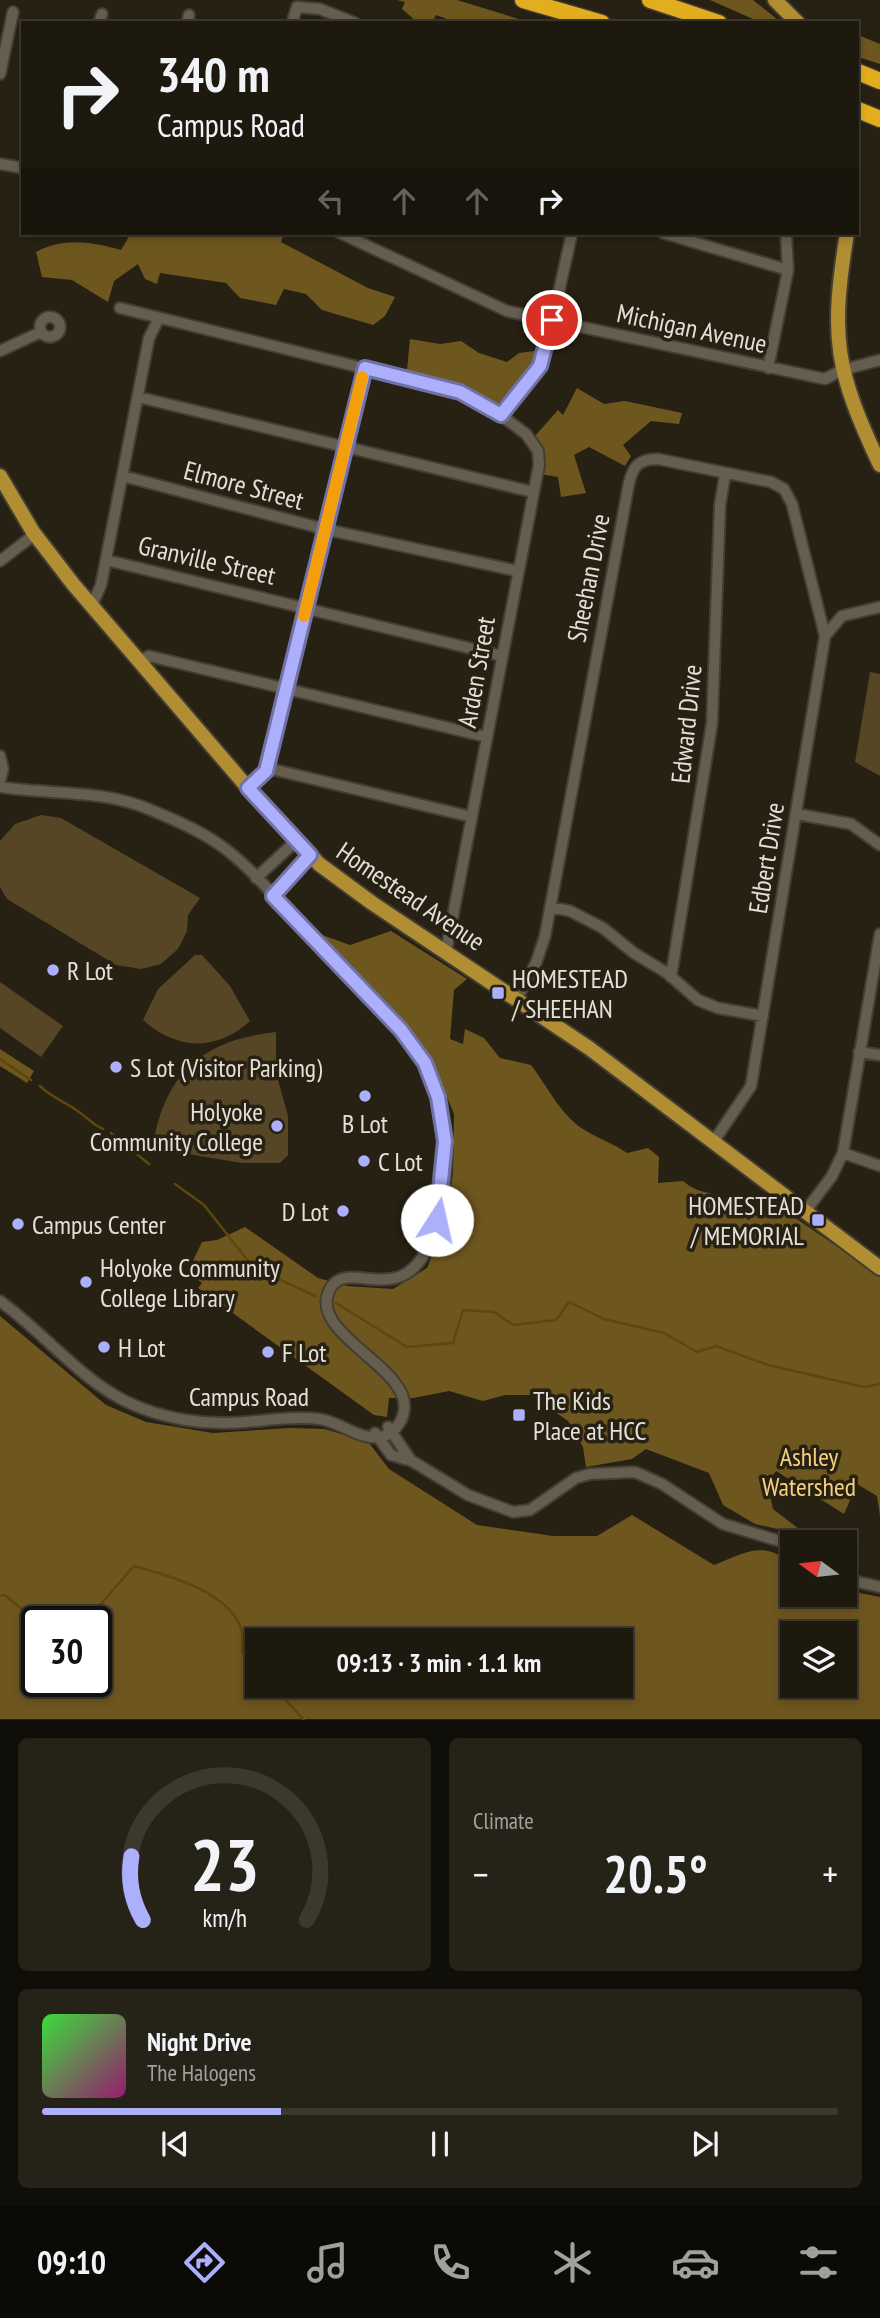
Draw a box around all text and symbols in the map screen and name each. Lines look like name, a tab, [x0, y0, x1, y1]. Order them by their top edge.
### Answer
text: 340 m	[157, 42, 270, 106]
icon: right	[42, 49, 133, 140]
text: Campus Road	[157, 104, 305, 146]
icon: left	[312, 182, 350, 220]
icon: ahead	[385, 182, 423, 220]
icon: ahead	[458, 182, 496, 220]
icon: right	[531, 182, 569, 220]
pin	[522, 290, 582, 350]
street label: Michigan Avenue	[614, 296, 770, 360]
icon: arrive	[533, 301, 571, 339]
street label: Elmore Street	[181, 453, 307, 517]
street label: Sheehan Drive	[559, 511, 617, 645]
street label: Granville Street	[135, 528, 279, 592]
street label: Arden Street	[450, 614, 502, 730]
street label: Edward Drive	[663, 663, 709, 785]
street label: Edbert Drive	[741, 800, 791, 916]
street label: Homestead Avenue	[331, 834, 491, 958]
place label: R Lot	[67, 954, 113, 987]
marker: R Lot	[45, 962, 61, 978]
place label: HOMESTEAD / SHEEHAN	[511, 962, 628, 1025]
marker: HOMESTEAD / SHEEHAN	[490, 985, 506, 1001]
place label: S Lot (Visitor Parking)	[130, 1051, 322, 1084]
marker: S Lot (Visitor Parking)	[108, 1059, 124, 1075]
marker: B Lot	[357, 1088, 373, 1104]
place label: Holyoke Community College	[90, 1095, 263, 1158]
place label: B Lot	[342, 1107, 388, 1140]
marker: Holyoke Community College	[269, 1118, 285, 1134]
place label: C Lot	[378, 1145, 423, 1178]
marker: C Lot	[356, 1153, 372, 1169]
position arrow	[400, 1183, 474, 1257]
place label: HOMESTEAD / MEMORIAL	[688, 1189, 804, 1252]
place label: D Lot	[282, 1195, 329, 1228]
marker: D Lot	[335, 1203, 351, 1219]
place label: Campus Center	[32, 1208, 166, 1241]
marker: HOMESTEAD / MEMORIAL	[810, 1212, 826, 1228]
marker: Campus Center	[10, 1216, 26, 1232]
place label: Holyoke Community College Library	[100, 1251, 280, 1314]
marker: Holyoke Community College Library	[78, 1274, 94, 1290]
place label: H Lot	[118, 1331, 165, 1364]
place label: F Lot	[282, 1336, 326, 1369]
marker: H Lot	[96, 1339, 112, 1355]
marker: F Lot	[260, 1344, 276, 1360]
street label: Campus Road	[189, 1380, 309, 1413]
place label: The Kids Place at HCC	[533, 1384, 647, 1447]
marker: The Kids Place at HCC	[511, 1407, 527, 1423]
park label: Ashley Watershed	[762, 1440, 856, 1503]
north arrow	[780, 1530, 858, 1606]
map controls	[780, 1530, 857, 1698]
speed limit sign: 30	[21, 1606, 112, 1697]
button: layers	[780, 1621, 857, 1698]
text: 09:13 · 3 min · 1.1 km	[337, 1646, 541, 1679]
text: Climate	[473, 1806, 534, 1835]
text: 23	[190, 1817, 259, 1911]
text: 20.5°	[603, 1840, 708, 1907]
text: −	[473, 1849, 489, 1898]
text: +	[822, 1849, 838, 1898]
text: km/h	[202, 1902, 247, 1934]
text: Night Drive	[147, 2025, 252, 2058]
text: The Halogens	[147, 2058, 256, 2087]
icon: previous	[156, 2125, 194, 2163]
icon: pause	[421, 2125, 459, 2163]
icon: next	[686, 2125, 724, 2163]
icon: directions	[180, 2238, 229, 2287]
icon: music	[303, 2238, 352, 2287]
icon: phone	[426, 2238, 475, 2287]
icon: climate	[548, 2238, 597, 2287]
icon: car	[671, 2238, 720, 2287]
icon: filters	[794, 2238, 843, 2287]
text: 09:10	[37, 2241, 106, 2283]

